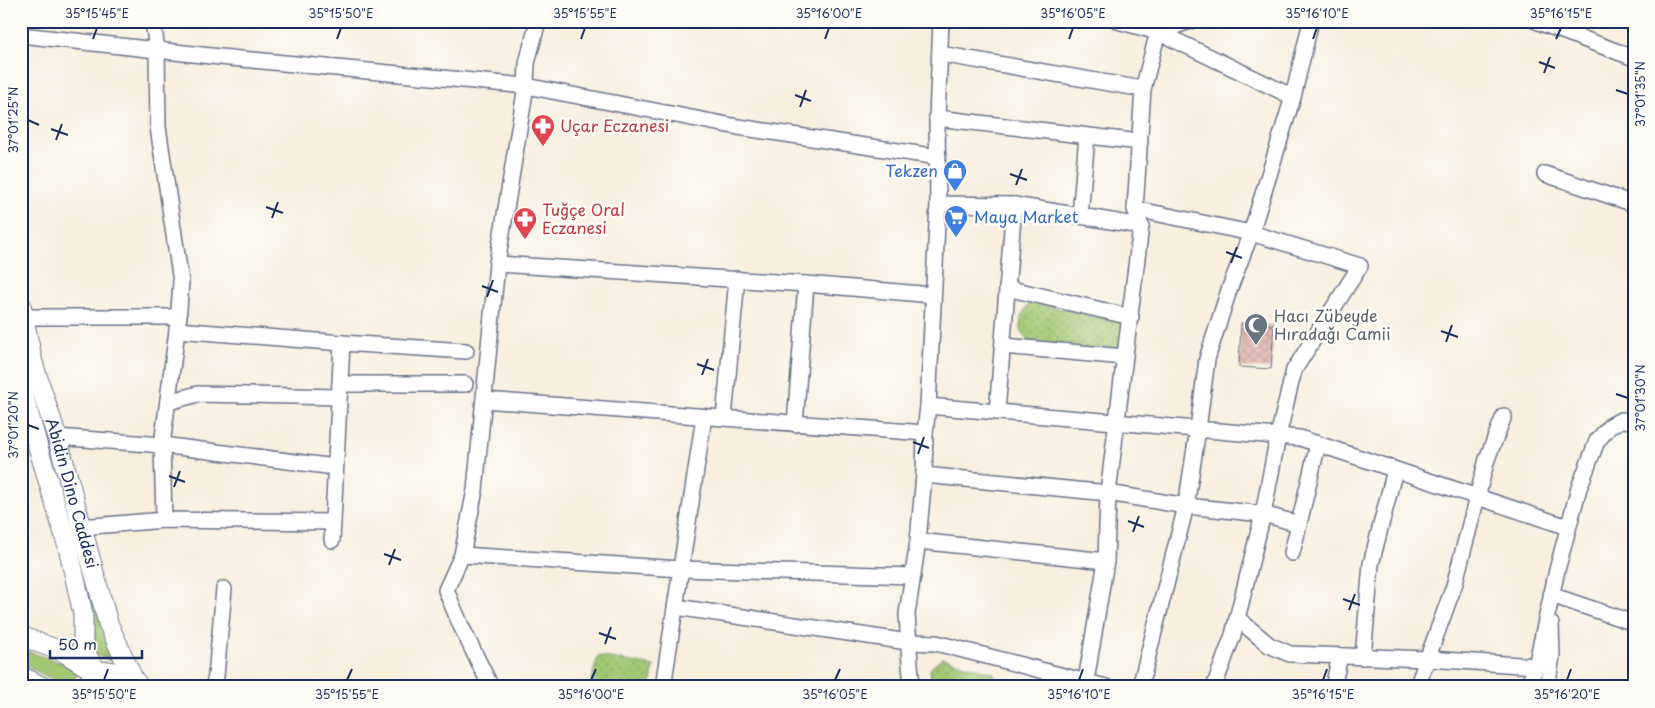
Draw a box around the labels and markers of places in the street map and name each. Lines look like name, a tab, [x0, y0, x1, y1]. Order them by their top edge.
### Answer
pharmacy icon: Uçar Eczanesi	[530, 113, 556, 147]
place label: Uçar Eczanesi	[560, 113, 669, 137]
place label: Tekzen	[885, 158, 938, 182]
shop icon: Tekzen	[942, 158, 968, 192]
place label: Tuğçe Oral Eczanesi	[542, 197, 625, 239]
supermarket icon: Maya Market	[943, 204, 969, 238]
place label: Maya Market	[974, 204, 1079, 228]
pharmacy icon: Tuğçe Oral Eczanesi	[512, 206, 538, 240]
place label: Hacı Zübeyde Hıradağı Camii	[1274, 303, 1391, 345]
mosque icon: Hacı Zübeyde Hıradağı Camii	[1243, 312, 1269, 346]

